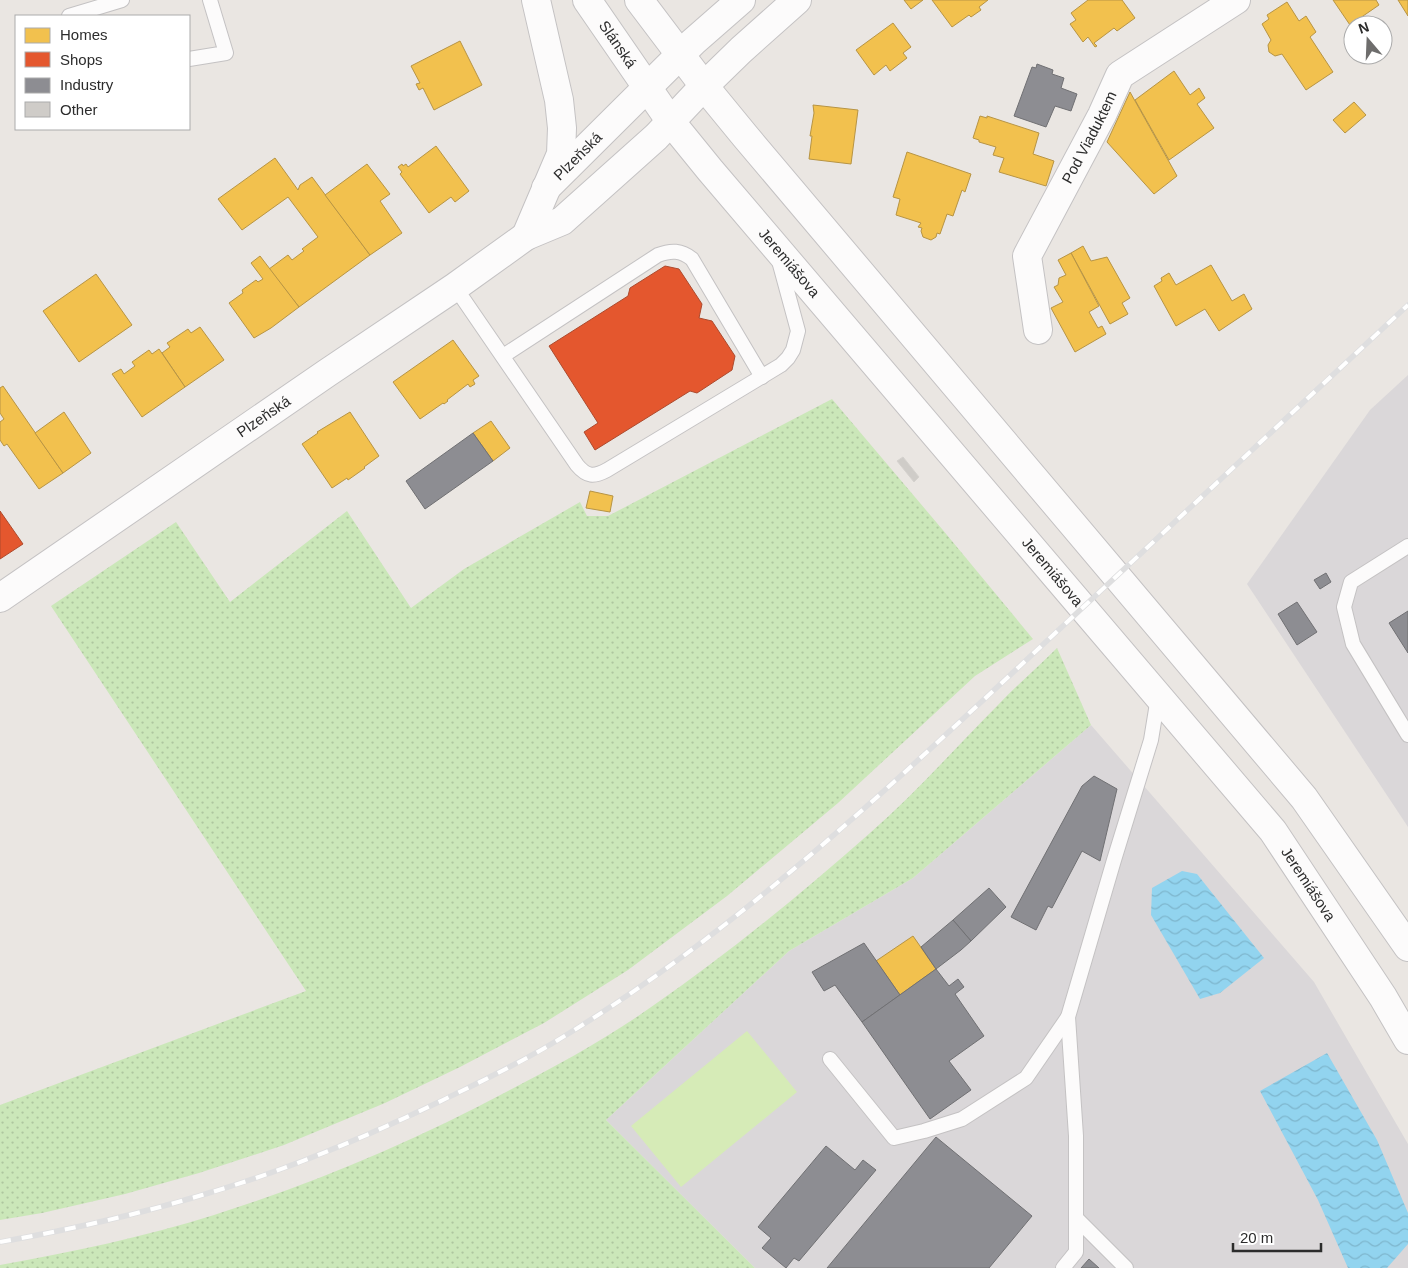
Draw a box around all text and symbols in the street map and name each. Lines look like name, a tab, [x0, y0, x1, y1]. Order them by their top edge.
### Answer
legend	[15, 15, 190, 130]
north arrow	[1343, 15, 1393, 65]
street label: Slánská	[596, 17, 641, 72]
text: N	[1356, 18, 1371, 37]
text: Homes	[60, 26, 108, 43]
text: Shops	[60, 51, 103, 68]
text: Industry	[60, 76, 114, 93]
street label: Pod Viaduktem	[1058, 88, 1120, 186]
text: Other	[60, 101, 98, 118]
street label: Plzeňská	[550, 128, 606, 183]
street label: Jeremiášova	[755, 225, 824, 301]
street label: Plzeňská	[233, 392, 294, 440]
street label: Jeremiášova	[1019, 534, 1087, 610]
street label: Jeremiášova	[1278, 844, 1340, 925]
scale bar	[1233, 1220, 1320, 1252]
text: 20 m	[1240, 1229, 1273, 1246]

